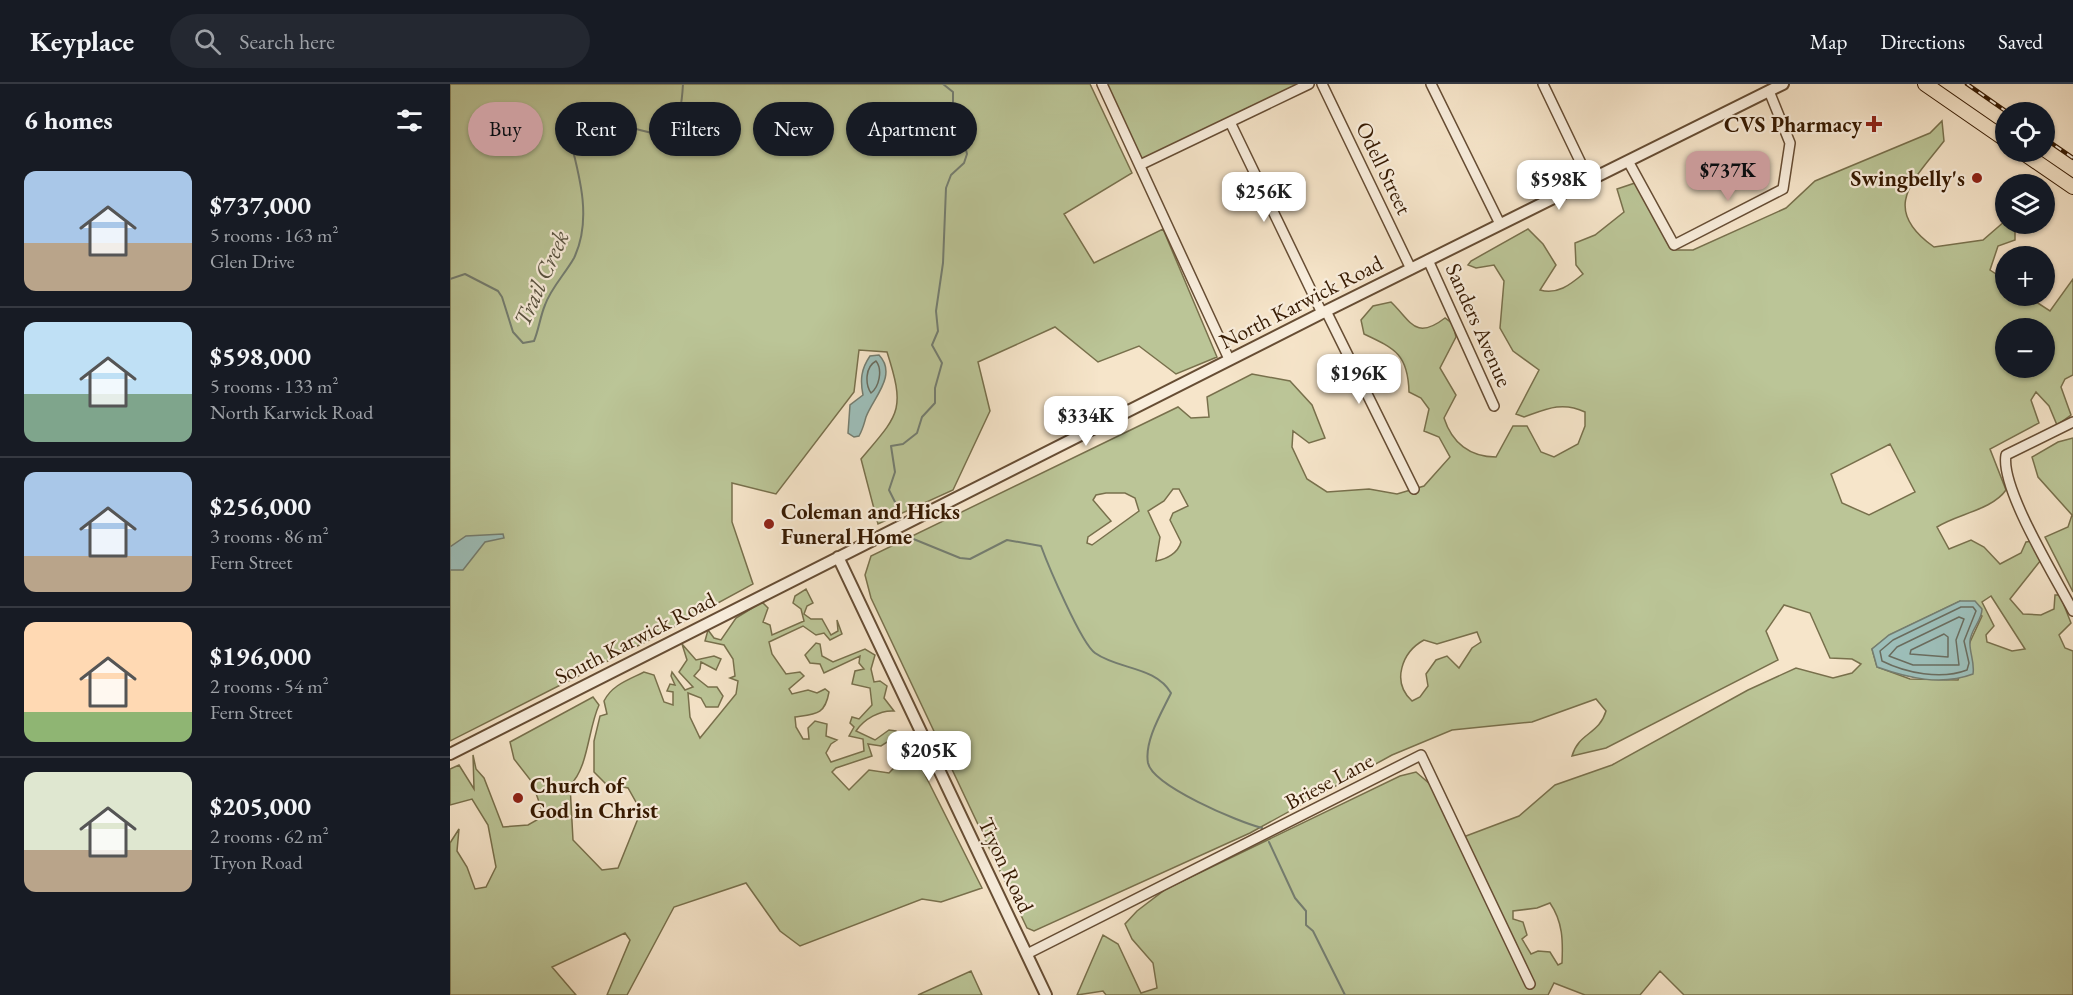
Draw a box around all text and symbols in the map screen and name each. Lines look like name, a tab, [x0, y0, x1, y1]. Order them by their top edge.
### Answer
search box	[170, 14, 590, 68]
text: Keyplace	[30, 23, 134, 59]
icon: search	[191, 25, 224, 58]
text: Search here	[239, 27, 335, 56]
text: Map	[1810, 28, 1847, 55]
text: Directions	[1880, 28, 1965, 55]
text: Saved	[1998, 28, 2043, 55]
chip: Buy	[468, 102, 543, 156]
chip: Rent	[555, 102, 637, 156]
chip: Filters	[649, 102, 741, 156]
chip: New	[753, 102, 834, 156]
chip: Apartment	[846, 102, 977, 156]
map controls	[1995, 102, 2055, 378]
button: locate	[1995, 102, 2055, 162]
text: 6 homes	[24, 103, 113, 137]
icon: filters	[393, 104, 426, 137]
place label: CVS Pharmacy	[1724, 110, 1862, 139]
street label: Odell Street	[1349, 117, 1419, 219]
marker: CVS Pharmacy	[1867, 117, 1881, 131]
pin: $737K	[1686, 151, 1770, 202]
text: $737K	[1700, 157, 1756, 183]
pin: $598K	[1517, 160, 1601, 211]
place label: Swingbelly's	[1851, 164, 1965, 193]
text: $598K	[1531, 166, 1587, 192]
marker: Swingbelly's	[1970, 171, 1984, 185]
pin: $256K	[1222, 172, 1306, 223]
button: layers	[1995, 174, 2055, 234]
text: $256K	[1236, 178, 1292, 204]
text: $737,000	[210, 188, 311, 222]
icon: home	[72, 195, 144, 267]
text: 5 rooms · 163 m²	[210, 222, 338, 248]
water label: Trail Creek	[506, 225, 576, 331]
button: +	[1995, 246, 2055, 306]
text: Glen Drive	[210, 248, 294, 274]
street label: North Karwick Road	[1214, 248, 1388, 356]
street label: Sanders Avenue	[1439, 259, 1519, 392]
button: −	[1995, 318, 2055, 378]
text: $598,000	[210, 339, 311, 373]
icon: home	[72, 346, 144, 418]
pin: $196K	[1317, 354, 1401, 405]
text: $196K	[1331, 360, 1387, 386]
text: 5 rooms · 133 m²	[210, 373, 338, 399]
pin: $334K	[1044, 396, 1128, 447]
text: North Karwick Road	[210, 399, 373, 425]
text: $334K	[1058, 402, 1114, 428]
text: $256,000	[210, 489, 311, 523]
icon: home	[72, 496, 144, 568]
place label: Coleman and Hicks Funeral Home	[781, 497, 960, 551]
marker: Coleman and Hicks Funeral Home	[762, 517, 776, 531]
text: 3 rooms · 86 m²	[210, 523, 329, 549]
text: Fern Street	[210, 549, 293, 575]
street label: South Karwick Road	[550, 585, 721, 691]
text: $196,000	[210, 639, 311, 673]
icon: home	[72, 646, 144, 718]
text: 2 rooms · 54 m²	[210, 673, 329, 699]
text: Fern Street	[210, 699, 293, 725]
pin: $205K	[887, 731, 971, 782]
text: $205K	[901, 737, 957, 763]
street label: Briese Lane	[1280, 745, 1379, 816]
place label: Church of God in Christ	[530, 771, 659, 825]
text: $205,000	[210, 789, 311, 823]
marker: Church of God in Christ	[511, 791, 525, 805]
icon: home	[72, 796, 144, 868]
street label: Tryon Road	[971, 813, 1041, 918]
text: 2 rooms · 62 m²	[210, 823, 329, 849]
text: Tryon Road	[210, 849, 303, 875]

